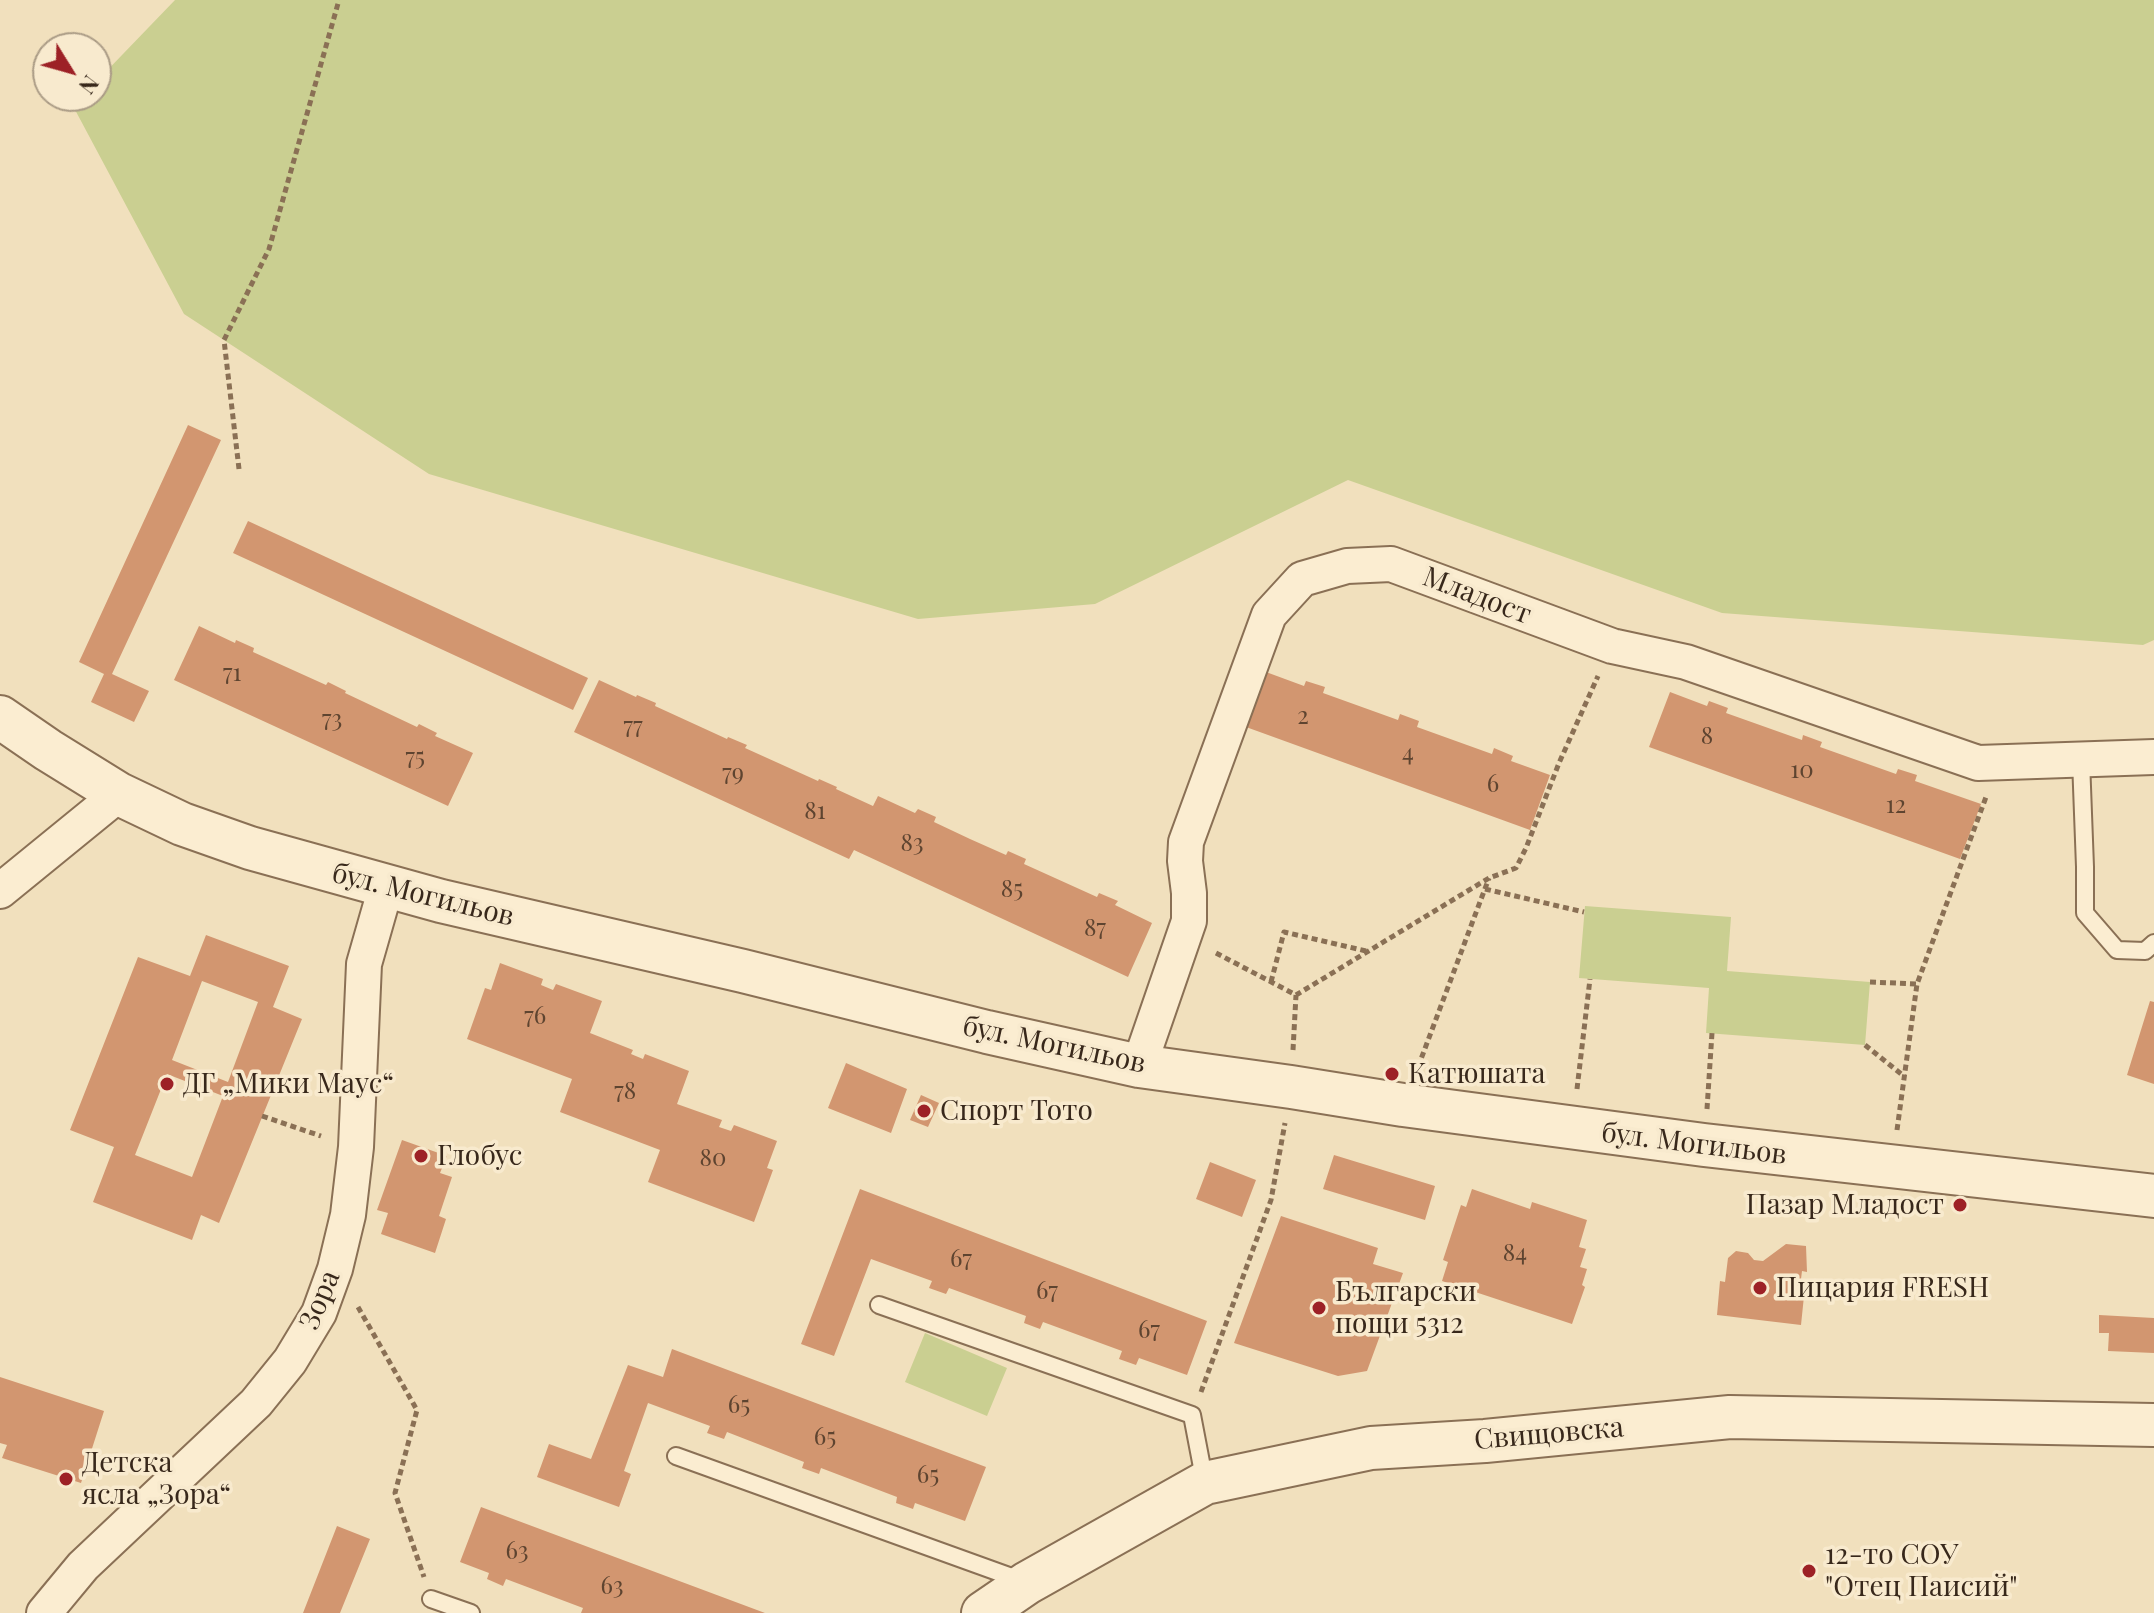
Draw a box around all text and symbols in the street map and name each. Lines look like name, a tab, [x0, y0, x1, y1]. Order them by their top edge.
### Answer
north arrow	[32, 32, 112, 112]
text: N	[73, 70, 106, 101]
street label: Младост	[1418, 560, 1536, 632]
house number: 71	[223, 660, 241, 688]
house number: 2	[1297, 703, 1309, 731]
house number: 73	[322, 706, 342, 734]
house number: 77	[623, 713, 643, 741]
house number: 8	[1701, 723, 1713, 751]
house number: 4	[1402, 740, 1414, 768]
house number: 75	[405, 744, 425, 772]
house number: 10	[1790, 757, 1814, 785]
house number: 79	[722, 760, 744, 788]
house number: 6	[1487, 771, 1499, 799]
house number: 12	[1886, 792, 1906, 820]
house number: 81	[804, 798, 826, 826]
house number: 83	[900, 830, 924, 858]
street label: бул. Могильов	[328, 856, 518, 934]
house number: 85	[1001, 876, 1023, 904]
house number: 87	[1084, 915, 1106, 943]
house number: 76	[524, 1003, 546, 1031]
street label: бул. Могильов	[959, 1009, 1149, 1081]
place label: Катюшата	[1408, 1057, 1545, 1091]
marker: Катюшата	[1383, 1065, 1401, 1083]
place label: ДГ „Мики Маус“	[183, 1067, 394, 1101]
marker: ДГ „Мики Маус“	[158, 1075, 176, 1093]
house number: 78	[614, 1078, 636, 1106]
place label: Спорт Тото	[940, 1094, 1093, 1128]
marker: Спорт Тото	[915, 1102, 933, 1120]
street label: бул. Могильов	[1599, 1116, 1789, 1172]
place label: Глобус	[437, 1139, 522, 1173]
house number: 80	[700, 1145, 726, 1173]
marker: Глобус	[412, 1147, 430, 1165]
place label: Пазар Младост	[1746, 1188, 1944, 1222]
marker: Пазар Младост	[1951, 1196, 1969, 1214]
house number: 84	[1503, 1240, 1527, 1268]
house number: 67	[950, 1246, 972, 1274]
street label: Зора	[293, 1265, 347, 1335]
place label: Пицария FRESH	[1776, 1271, 1989, 1305]
place label: Български пощи 5312	[1335, 1275, 1477, 1341]
house number: 67	[1036, 1278, 1058, 1306]
marker: Пицария FRESH	[1751, 1279, 1769, 1297]
marker: Български пощи 5312	[1310, 1299, 1328, 1317]
house number: 67	[1138, 1317, 1160, 1345]
house number: 65	[728, 1392, 750, 1420]
street label: Свищовска	[1473, 1411, 1625, 1457]
house number: 65	[814, 1424, 836, 1452]
place label: Детска ясла „Зора“	[82, 1446, 231, 1512]
house number: 65	[917, 1462, 939, 1490]
marker: Детска ясла „Зора“	[57, 1470, 75, 1488]
house number: 63	[505, 1538, 529, 1566]
place label: 12-то СОУ "Отец Паисий"	[1825, 1538, 2017, 1604]
marker: 12-то СОУ "Отец Паисий"	[1800, 1562, 1818, 1580]
house number: 63	[600, 1573, 624, 1601]

